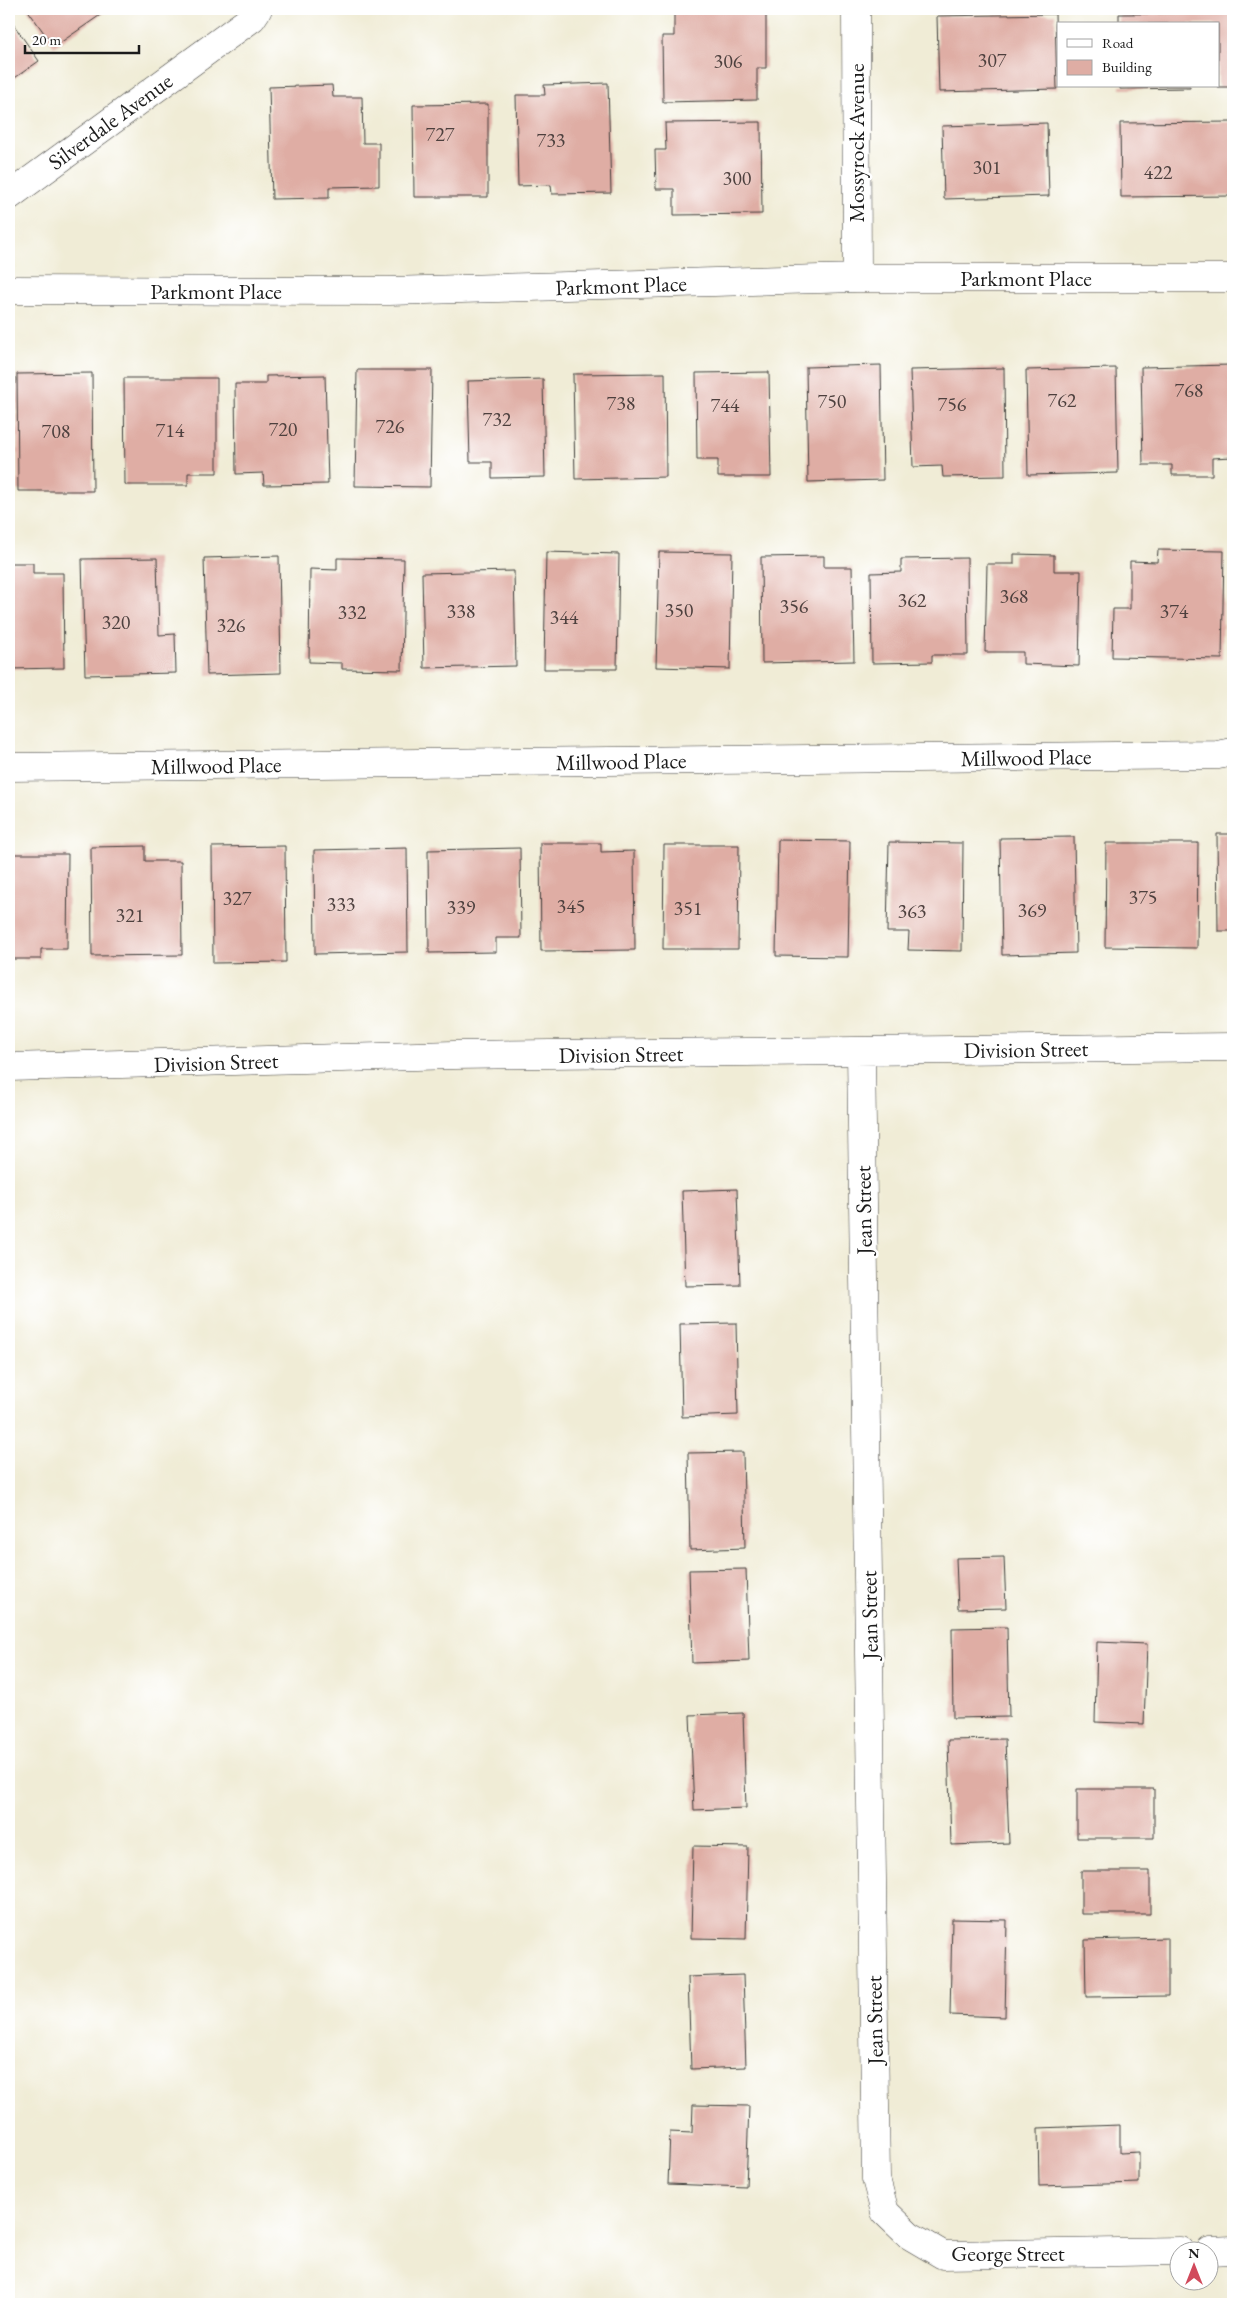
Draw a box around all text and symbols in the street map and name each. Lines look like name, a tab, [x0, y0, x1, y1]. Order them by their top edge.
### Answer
scale bar	[25, 22, 139, 54]
legend	[1057, 22, 1220, 88]
text: 20 m	[32, 30, 61, 49]
text: Road	[1102, 33, 1134, 52]
house number: 307	[978, 47, 1007, 73]
house number: 306	[714, 48, 743, 74]
text: Building	[1102, 57, 1152, 76]
street label: Mossyrock Avenue	[842, 63, 871, 222]
street label: Silverdale Avenue	[42, 66, 179, 176]
house number: 727	[426, 121, 455, 147]
house number: 733	[537, 127, 565, 153]
house number: 301	[973, 154, 1001, 180]
house number: 422	[1144, 159, 1173, 185]
house number: 300	[723, 165, 752, 191]
street label: Parkmont Place	[960, 264, 1092, 293]
street label: Parkmont Place	[555, 269, 688, 302]
street label: Parkmont Place	[150, 277, 282, 306]
house number: 768	[1175, 377, 1203, 403]
house number: 762	[1048, 387, 1077, 413]
house number: 750	[818, 388, 847, 414]
house number: 738	[607, 390, 635, 416]
house number: 756	[938, 391, 967, 417]
house number: 744	[711, 392, 740, 418]
house number: 732	[483, 406, 512, 432]
house number: 726	[376, 413, 405, 439]
house number: 720	[269, 416, 298, 442]
house number: 714	[156, 417, 185, 443]
house number: 708	[42, 418, 70, 444]
house number: 368	[1000, 583, 1028, 609]
house number: 362	[898, 587, 927, 613]
house number: 356	[780, 593, 809, 619]
house number: 350	[665, 597, 694, 623]
house number: 338	[447, 598, 475, 624]
house number: 374	[1160, 598, 1189, 624]
house number: 332	[338, 599, 367, 625]
house number: 344	[550, 604, 579, 630]
house number: 320	[102, 609, 131, 635]
house number: 326	[217, 612, 246, 638]
street label: Millwood Place	[960, 742, 1092, 773]
street label: Millwood Place	[555, 746, 687, 777]
street label: Millwood Place	[150, 750, 282, 781]
house number: 375	[1129, 884, 1157, 910]
house number: 327	[223, 885, 252, 911]
house number: 333	[327, 891, 355, 917]
house number: 345	[557, 893, 585, 919]
house number: 339	[447, 894, 476, 920]
house number: 351	[674, 895, 702, 921]
house number: 369	[1018, 897, 1047, 923]
house number: 363	[898, 898, 926, 924]
house number: 321	[116, 902, 144, 928]
street label: Division Street	[963, 1034, 1089, 1065]
street label: Division Street	[558, 1039, 684, 1070]
street label: Division Street	[153, 1046, 279, 1079]
street label: Jean Street	[848, 1165, 879, 1257]
street label: Jean Street	[854, 1570, 885, 1662]
street label: Jean Street	[859, 1975, 890, 2067]
street label: George Street	[951, 2239, 1065, 2268]
north arrow	[1170, 2240, 1220, 2290]
text: N	[1188, 2244, 1200, 2262]

